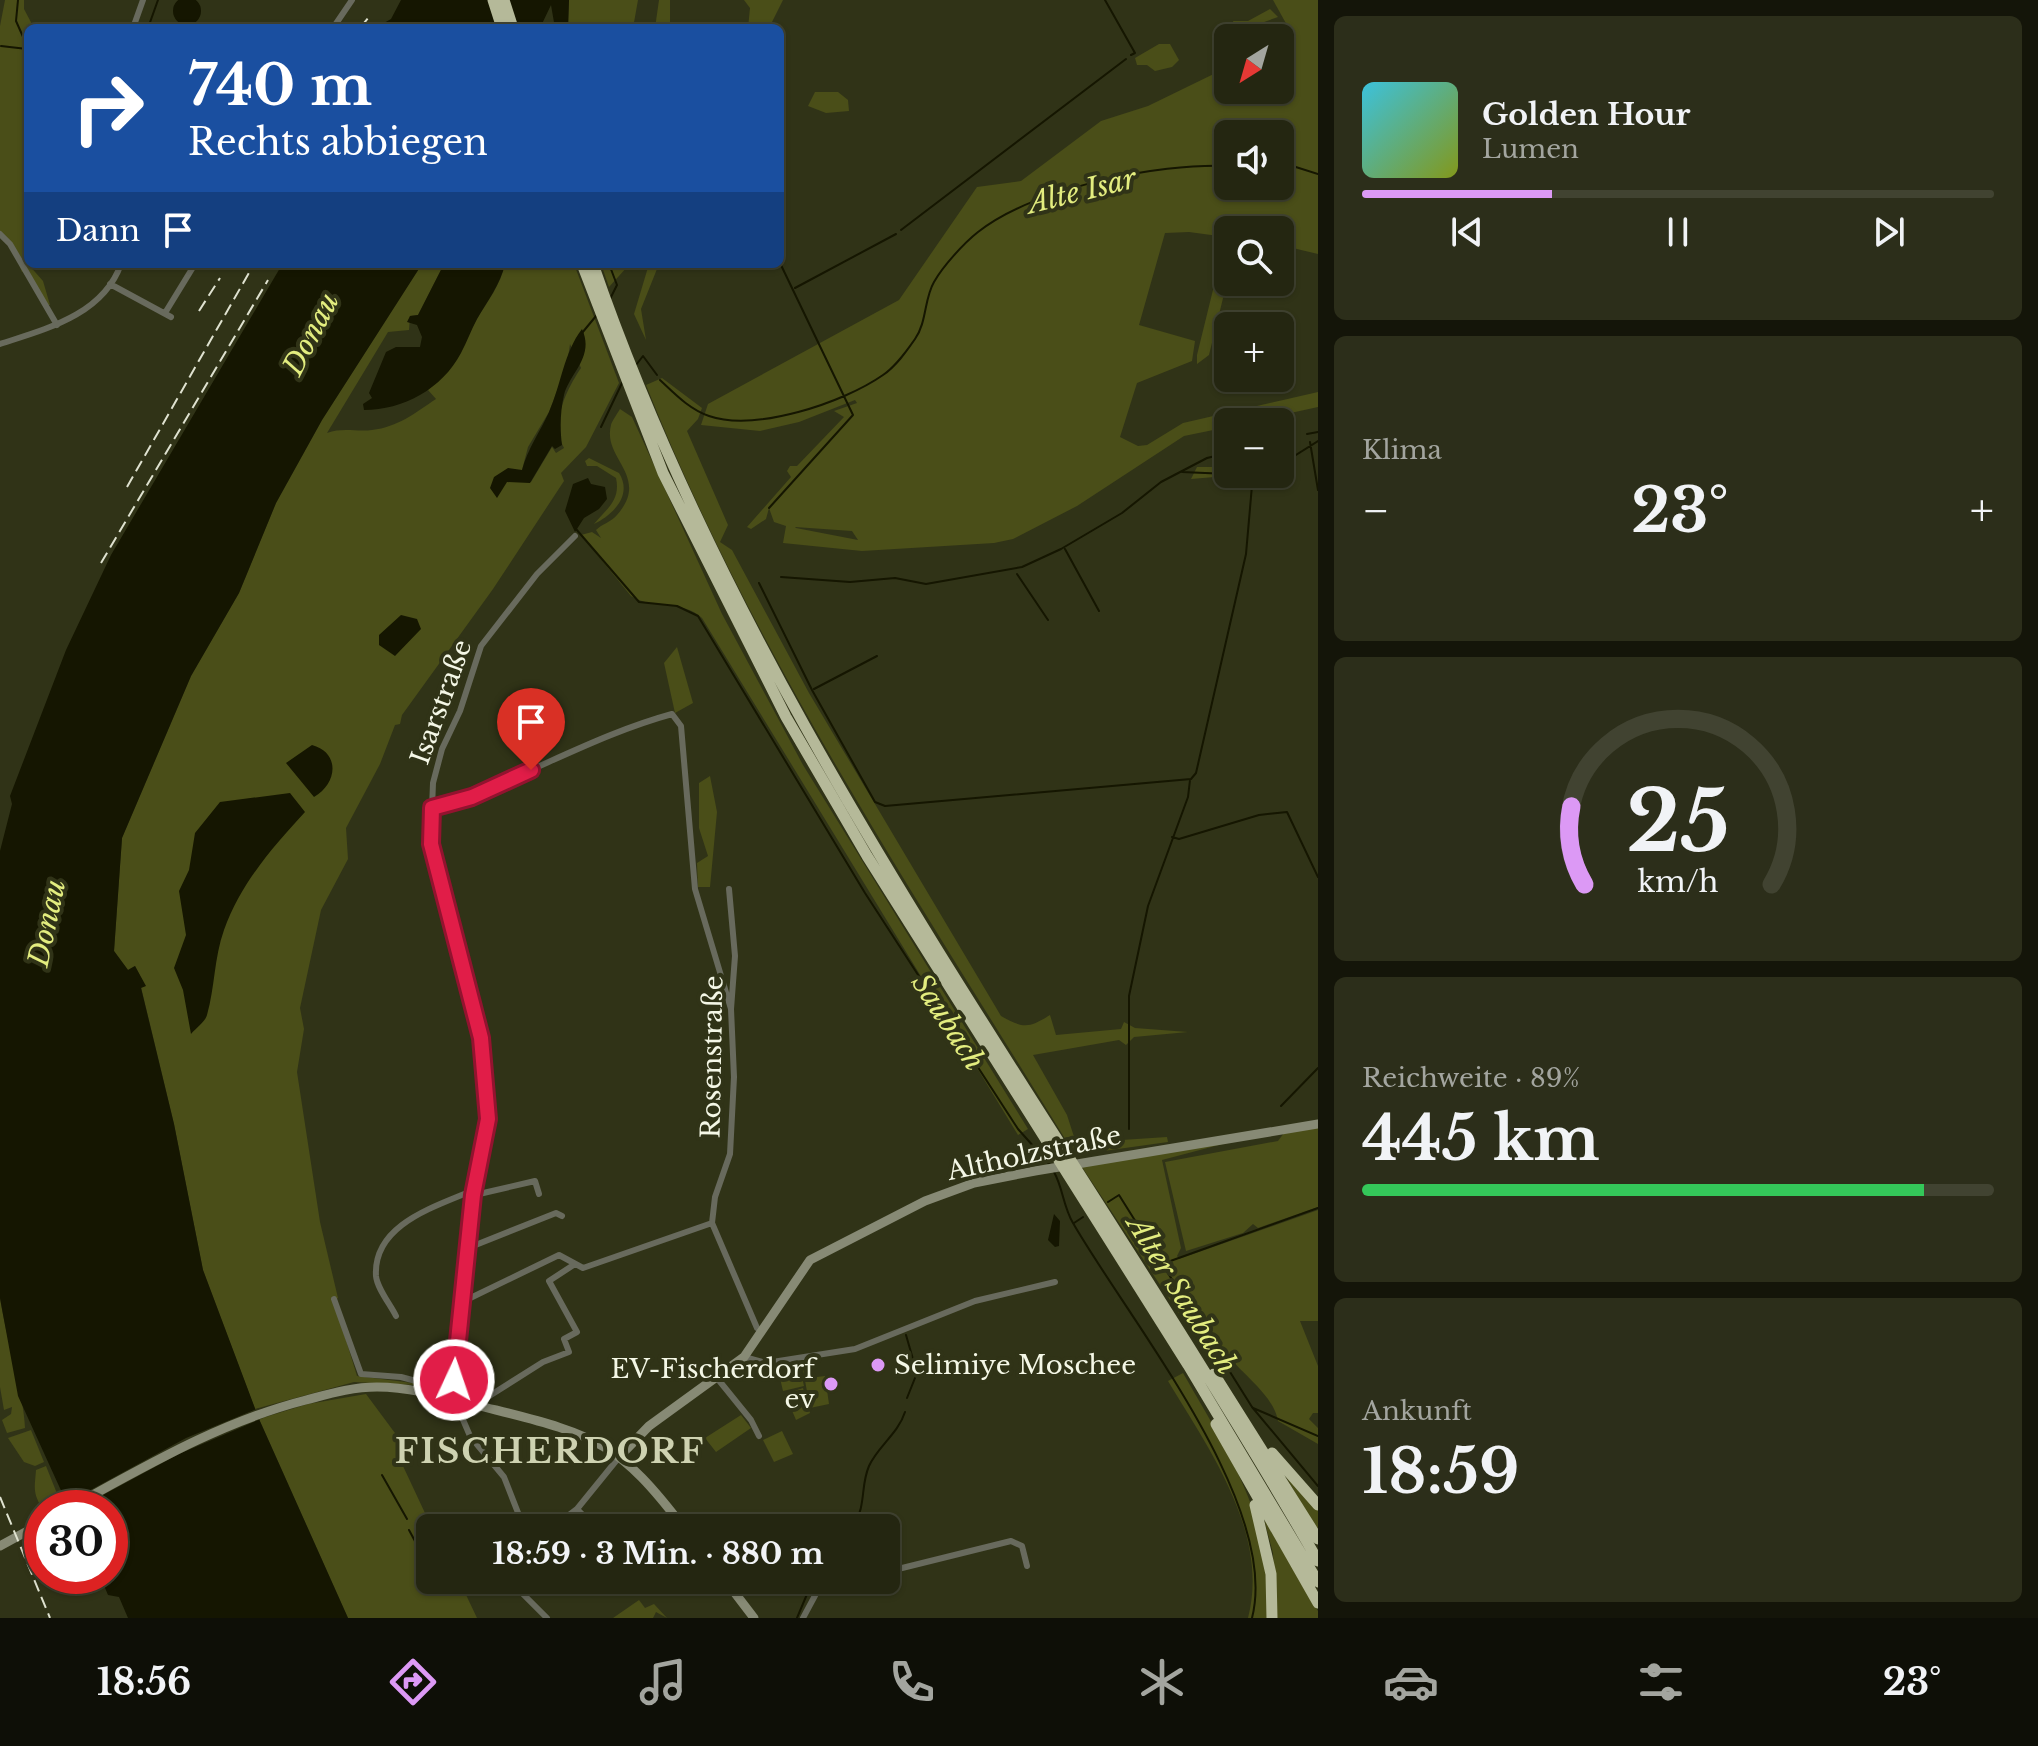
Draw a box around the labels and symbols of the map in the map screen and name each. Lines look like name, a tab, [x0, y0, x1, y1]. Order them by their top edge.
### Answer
north arrow	[1214, 24, 1294, 104]
water label: Alte Isar	[1020, 160, 1141, 222]
water label: Donau	[275, 287, 347, 382]
street label: Isarstraße	[404, 635, 478, 769]
pin	[497, 688, 565, 770]
water label: Donau	[21, 876, 73, 971]
water label: Saubach	[904, 967, 992, 1077]
street label: Rosenstraße	[695, 975, 729, 1139]
street label: Altholzstraße	[943, 1119, 1124, 1187]
water label: Alter Saubach	[1117, 1206, 1245, 1381]
position arrow	[412, 1338, 496, 1422]
place label: Selimiye Moschee	[894, 1349, 1136, 1381]
place label: EV-Fischerdorf ev	[611, 1353, 818, 1415]
marker: Selimiye Moschee	[869, 1356, 887, 1374]
marker: EV-Fischerdorf ev	[822, 1375, 840, 1393]
district label: FISCHERDORF	[395, 1430, 705, 1472]
speed limit sign: 30	[24, 1490, 128, 1594]

